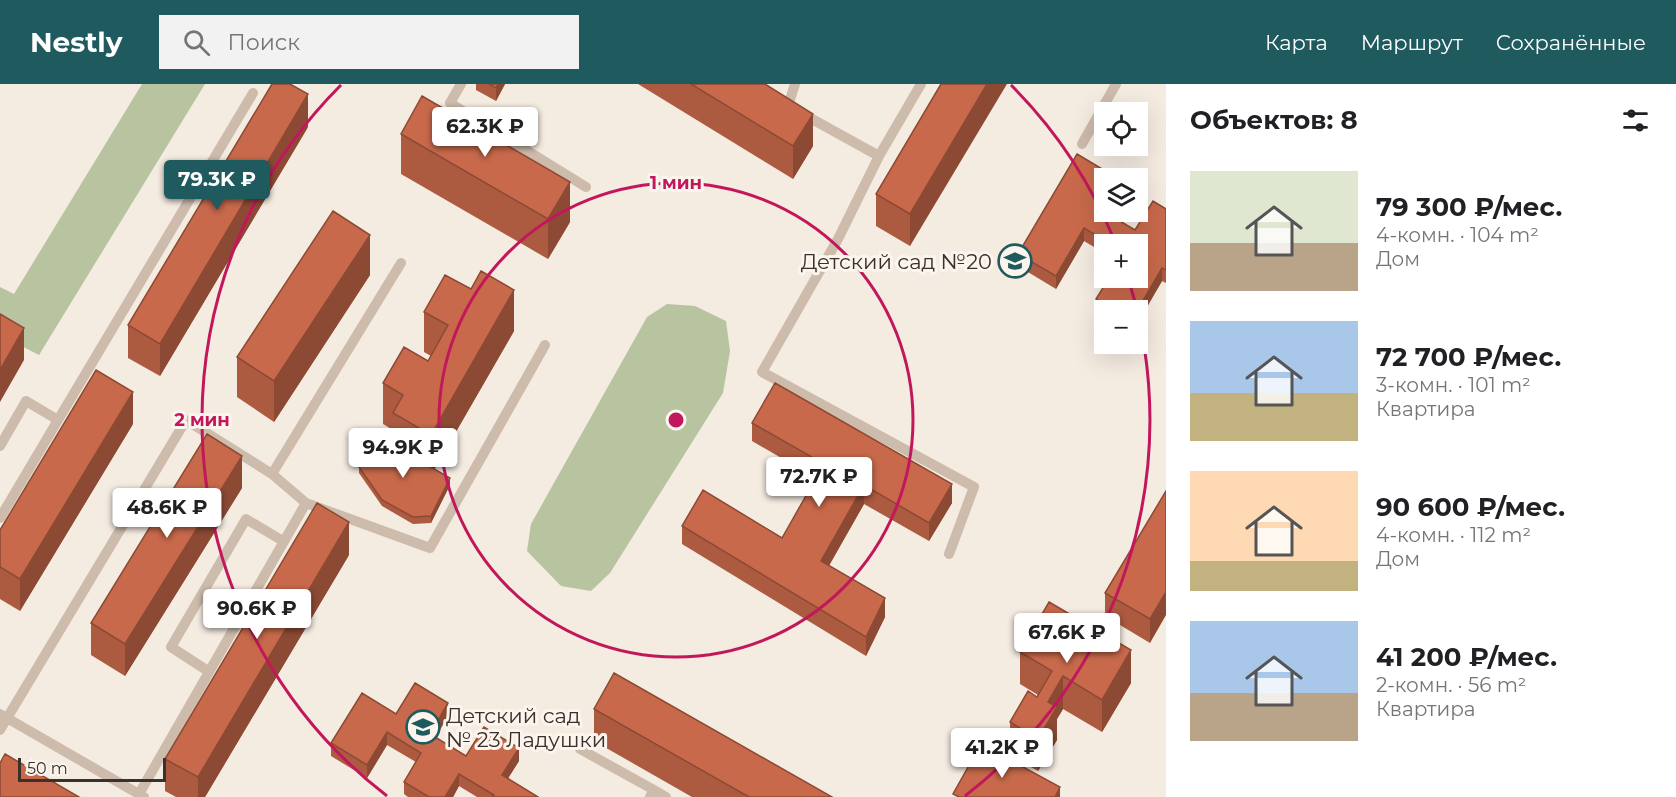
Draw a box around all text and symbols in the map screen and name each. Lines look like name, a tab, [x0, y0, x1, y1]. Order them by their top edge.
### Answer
search box	[159, 15, 579, 69]
text: Nestly	[30, 25, 123, 59]
icon: search	[180, 26, 213, 59]
text: Поиск	[228, 29, 300, 56]
text: Карта	[1265, 30, 1328, 55]
text: Маршрут	[1361, 30, 1463, 55]
text: Сохранённые	[1496, 30, 1646, 55]
map controls	[1094, 102, 1148, 354]
button: locate	[1094, 102, 1148, 156]
text: Объектов: 8	[1190, 104, 1358, 136]
icon: filters	[1619, 104, 1652, 137]
pin: 62.3K ₽	[430, 107, 540, 158]
text: 62.3K ₽	[446, 114, 524, 138]
pin: 79.3K ₽	[162, 160, 272, 211]
text: 79.3K ₽	[178, 167, 256, 191]
button: layers	[1094, 168, 1148, 222]
text: 1 мин	[650, 172, 702, 194]
text: 79 300 ₽/мес.	[1376, 191, 1562, 223]
icon: home	[1238, 195, 1310, 267]
text: 4-комн. · 104 m²	[1376, 223, 1539, 247]
button: +	[1094, 234, 1148, 288]
school or university icon: Детский сад №20	[997, 243, 1033, 279]
text: Дом	[1376, 247, 1420, 271]
place label: Детский сад №20	[801, 249, 992, 274]
button: −	[1094, 300, 1148, 354]
text: 72 700 ₽/мес.	[1376, 341, 1561, 373]
icon: home	[1238, 345, 1310, 417]
text: 3-комн. · 101 m²	[1376, 373, 1531, 397]
text: Квартира	[1376, 397, 1476, 421]
text: 2 мин	[174, 409, 230, 431]
centre of rings	[666, 410, 686, 430]
pin: 94.9K ₽	[348, 428, 458, 479]
text: 94.9K ₽	[363, 435, 443, 459]
pin: 72.7K ₽	[764, 457, 874, 508]
text: 72.7K ₽	[780, 464, 858, 488]
pin: 48.6K ₽	[112, 488, 222, 539]
text: 90 600 ₽/мес.	[1376, 491, 1565, 523]
text: 48.6K ₽	[126, 495, 208, 519]
icon: home	[1238, 495, 1310, 567]
text: 4-комн. · 112 m²	[1376, 523, 1531, 547]
text: Дом	[1376, 547, 1420, 571]
pin: 90.6K ₽	[202, 589, 312, 640]
text: 90.6K ₽	[217, 596, 297, 620]
pin: 67.6K ₽	[1012, 613, 1122, 664]
text: 67.6K ₽	[1028, 620, 1106, 644]
text: 41 200 ₽/мес.	[1376, 641, 1557, 673]
icon: home	[1238, 645, 1310, 717]
text: 2-комн. · 56 m²	[1376, 673, 1526, 697]
text: Квартира	[1376, 697, 1476, 721]
place label: Детский сад № 23 Ладушки	[446, 703, 606, 752]
school or university icon: Детский сад № 23 Ладушки	[405, 709, 441, 745]
pin: 41.2K ₽	[947, 728, 1057, 779]
text: 41.2K ₽	[965, 735, 1039, 759]
scale bar	[18, 755, 166, 782]
text: 50 m	[27, 759, 68, 778]

